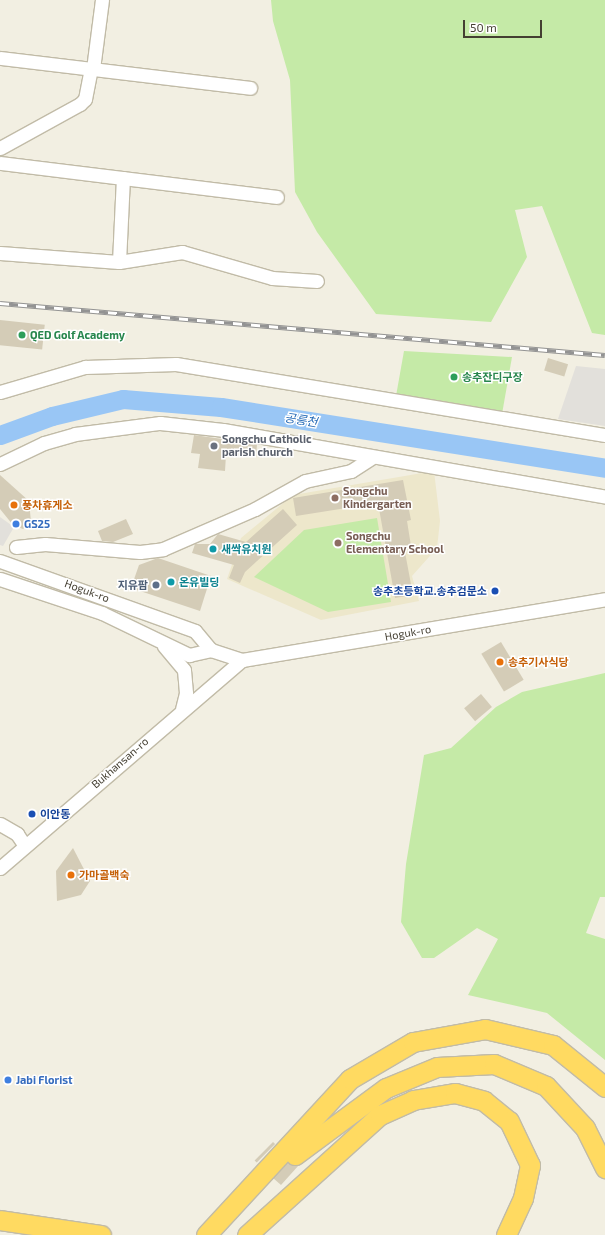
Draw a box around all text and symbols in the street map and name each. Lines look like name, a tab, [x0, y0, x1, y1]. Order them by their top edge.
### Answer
scale bar	[465, 12, 544, 38]
text: 50 m	[470, 20, 497, 34]
place label: QED Golf Academy	[30, 328, 126, 342]
marker: QED Golf Academy	[17, 330, 27, 340]
place label: 송추잔디구장	[462, 370, 523, 384]
marker: 송추잔디구장	[449, 372, 459, 382]
water label: 공릉천	[284, 410, 318, 430]
place label: Songchu Catholic parish church	[222, 433, 312, 459]
marker: Songchu Catholic parish church	[209, 441, 219, 451]
place label: Songchu Kindergarten	[343, 485, 412, 511]
marker: Songchu Kindergarten	[330, 493, 340, 503]
place label: 풍차휴게소	[22, 498, 73, 512]
marker: 풍차휴게소	[9, 500, 19, 510]
place label: GS25	[24, 517, 50, 531]
marker: GS25	[11, 519, 21, 529]
place label: Songchu Elementary School	[346, 530, 444, 556]
marker: Songchu Elementary School	[333, 538, 343, 548]
place label: 새싹유치원	[221, 542, 272, 556]
marker: 새싹유치원	[208, 544, 218, 554]
place label: 온유빌딩	[179, 575, 219, 589]
street label: Hoguk-ro	[63, 577, 111, 605]
marker: 온유빌딩	[166, 577, 176, 587]
place label: 지유팜	[118, 578, 148, 592]
marker: 지유팜	[151, 580, 161, 590]
place label: 송추초등학교.송추검문소	[373, 584, 487, 598]
marker: 송추초등학교.송추검문소	[490, 586, 500, 596]
street label: Hoguk-ro	[384, 622, 432, 644]
place label: 송추기사식당	[508, 655, 569, 669]
marker: 송추기사식당	[495, 657, 505, 667]
street label: Bukhansan-ro	[89, 735, 151, 791]
place label: 이안동	[40, 807, 70, 821]
marker: 이안동	[27, 809, 37, 819]
place label: 가마골백숙	[79, 868, 130, 882]
marker: 가마골백숙	[66, 870, 76, 880]
place label: Jabi Florist	[16, 1073, 73, 1087]
marker: Jabi Florist	[3, 1075, 13, 1085]

